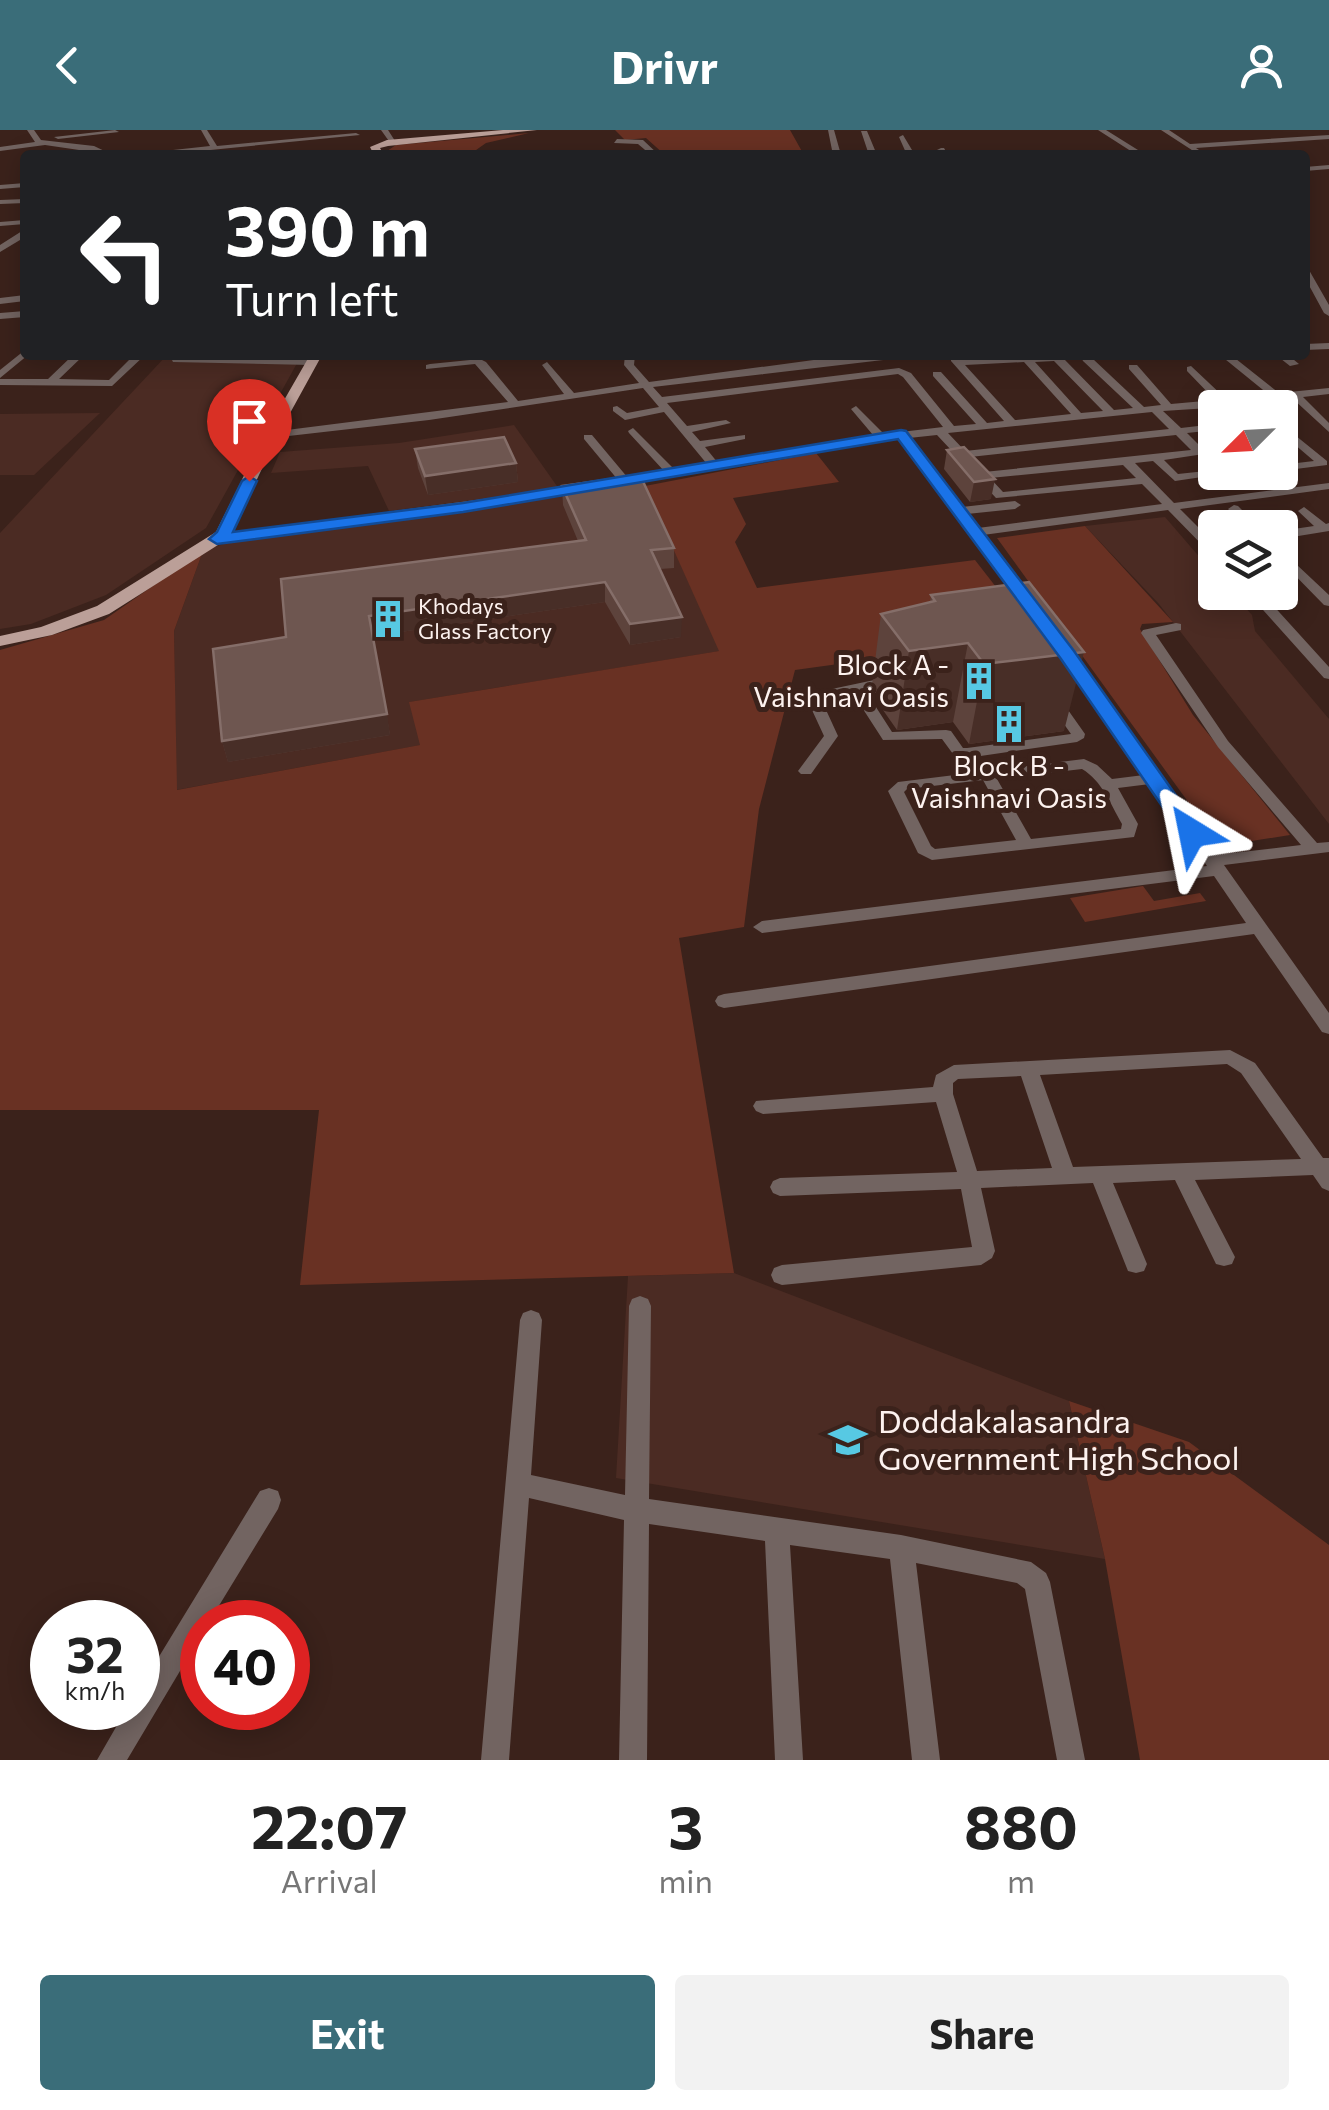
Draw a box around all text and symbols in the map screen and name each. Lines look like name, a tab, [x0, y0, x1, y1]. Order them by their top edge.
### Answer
icon: back	[40, 38, 95, 93]
text: Drivr	[611, 38, 718, 93]
icon: person	[1234, 38, 1289, 93]
text: 390 m	[225, 185, 430, 270]
icon: left	[60, 190, 190, 320]
text: Turn left	[225, 270, 399, 325]
pin	[207, 379, 292, 482]
north arrow	[1198, 390, 1298, 490]
map controls	[1198, 390, 1298, 610]
icon: arrive	[222, 394, 277, 449]
button: layers	[1198, 510, 1298, 610]
place label: Khodays Glass Factory	[418, 592, 552, 644]
building icon: Khodays Glass Factory	[367, 598, 409, 640]
place label: Block A - Vaishnavi Oasis	[753, 647, 949, 713]
building icon: Block A - Vaishnavi Oasis	[958, 660, 1000, 702]
building icon: Block B - Vaishnavi Oasis	[988, 703, 1030, 745]
place label: Block B - Vaishnavi Oasis	[911, 748, 1107, 814]
position arrow	[1140, 781, 1244, 885]
place label: Doddakalasandra Government High School	[878, 1400, 1240, 1477]
school or university icon: Doddakalasandra Government High School	[827, 1419, 869, 1461]
speed limit sign: 40	[180, 1600, 310, 1730]
text: 32	[66, 1622, 124, 1683]
text: km/h	[65, 1675, 125, 1705]
text: 22:07	[251, 1788, 407, 1861]
text: 3	[668, 1788, 703, 1861]
text: 880	[964, 1788, 1078, 1861]
text: Arrival	[281, 1860, 378, 1900]
text: min	[658, 1860, 713, 1900]
text: m	[1007, 1860, 1035, 1900]
button: Exit	[40, 1975, 655, 2090]
button: Share	[675, 1975, 1289, 2090]

